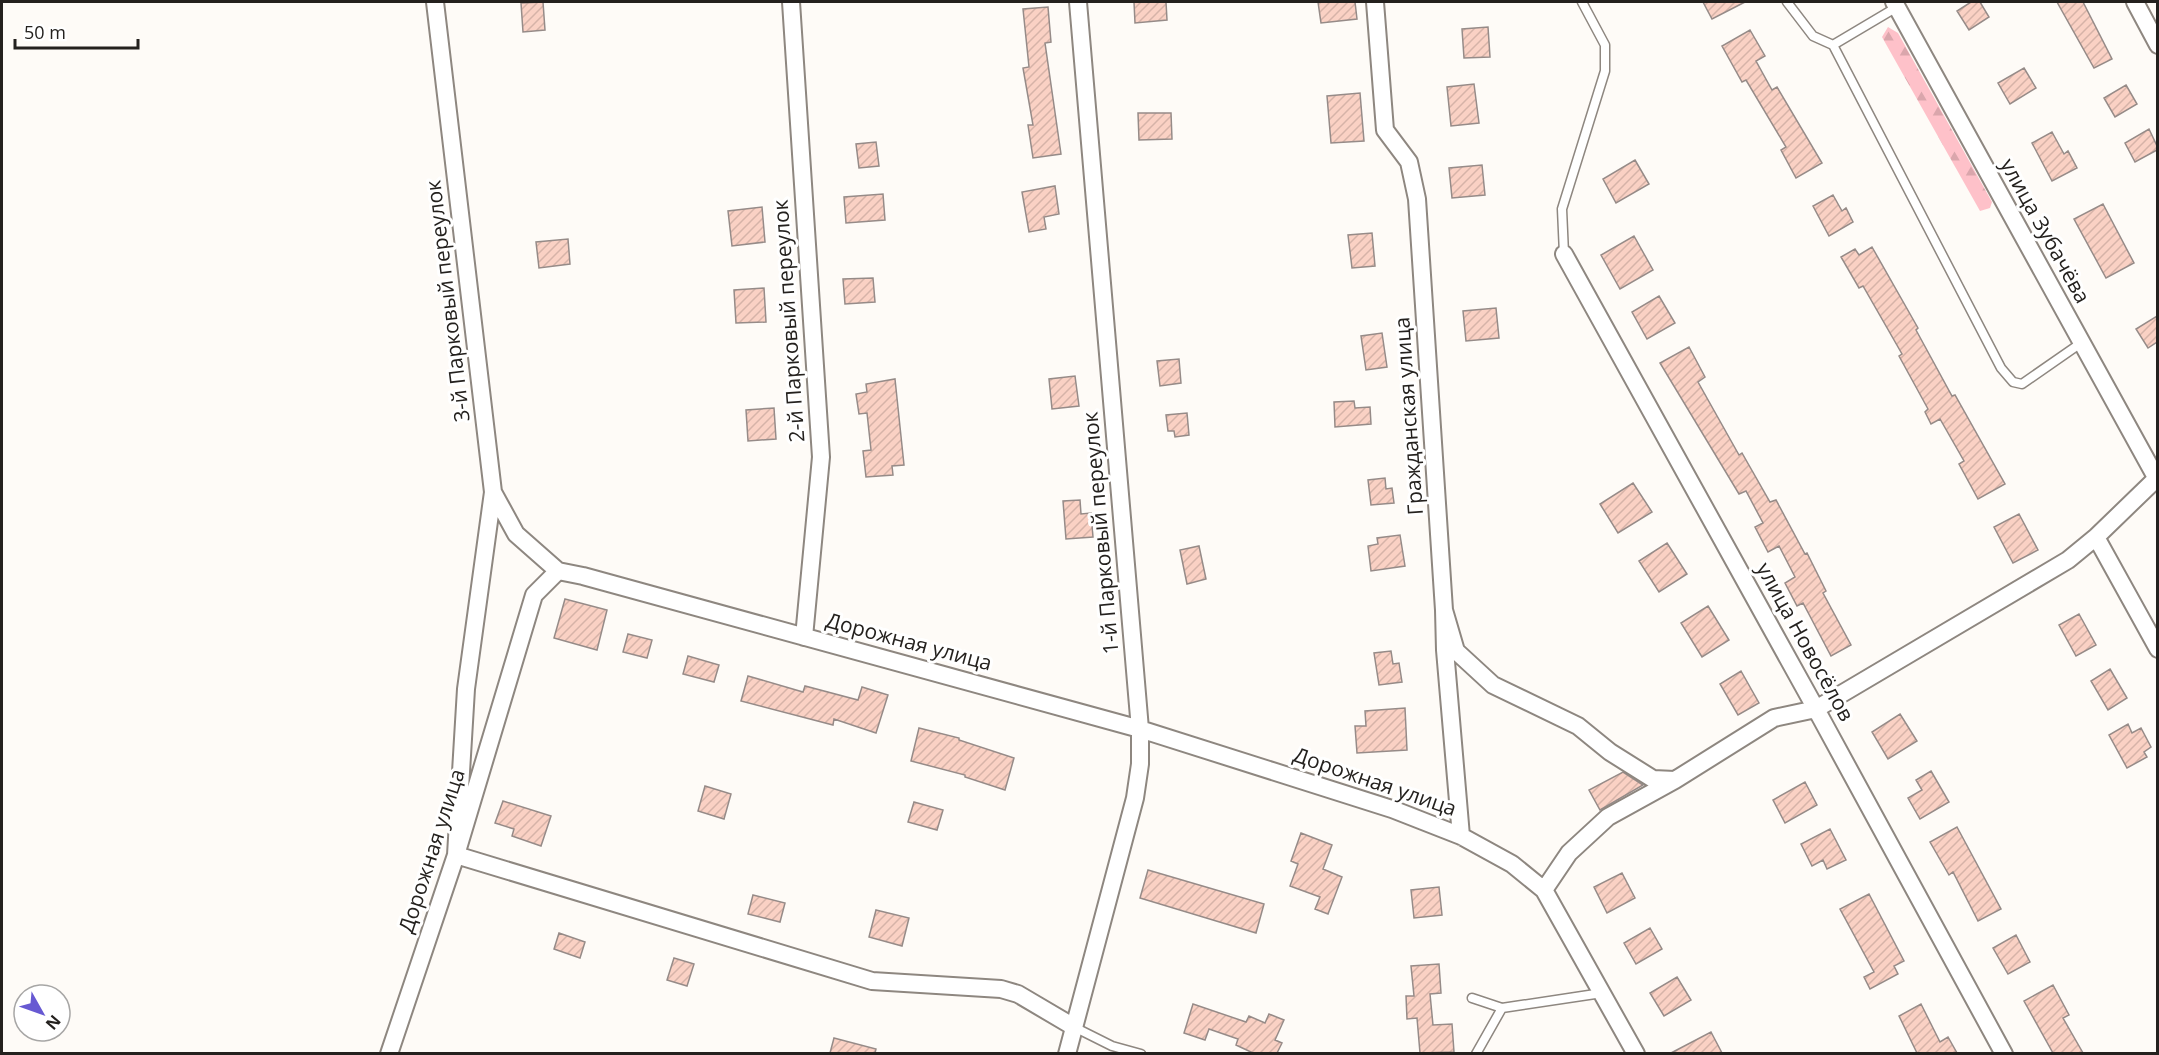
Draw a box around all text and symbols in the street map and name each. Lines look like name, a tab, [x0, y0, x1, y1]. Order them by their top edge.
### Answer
scale bar	[15, 12, 138, 50]
text: 50 m	[24, 20, 66, 44]
street label: улица Зубачёва	[1995, 153, 2097, 308]
street label: 3-й Парковый переулок	[418, 179, 476, 424]
street label: 2-й Парковый переулок	[766, 199, 810, 443]
street label: Гражданская улица	[1387, 316, 1429, 516]
street label: 1-й Парковый переулок	[1075, 411, 1125, 656]
street label: улица Новосёлов	[1751, 557, 1861, 726]
street label: Дорожная улица	[823, 605, 995, 677]
street label: Дорожная улица	[1290, 740, 1461, 822]
street label: Дорожная улица	[391, 765, 471, 936]
north arrow	[12, 983, 72, 1043]
text: N	[41, 1011, 66, 1035]

